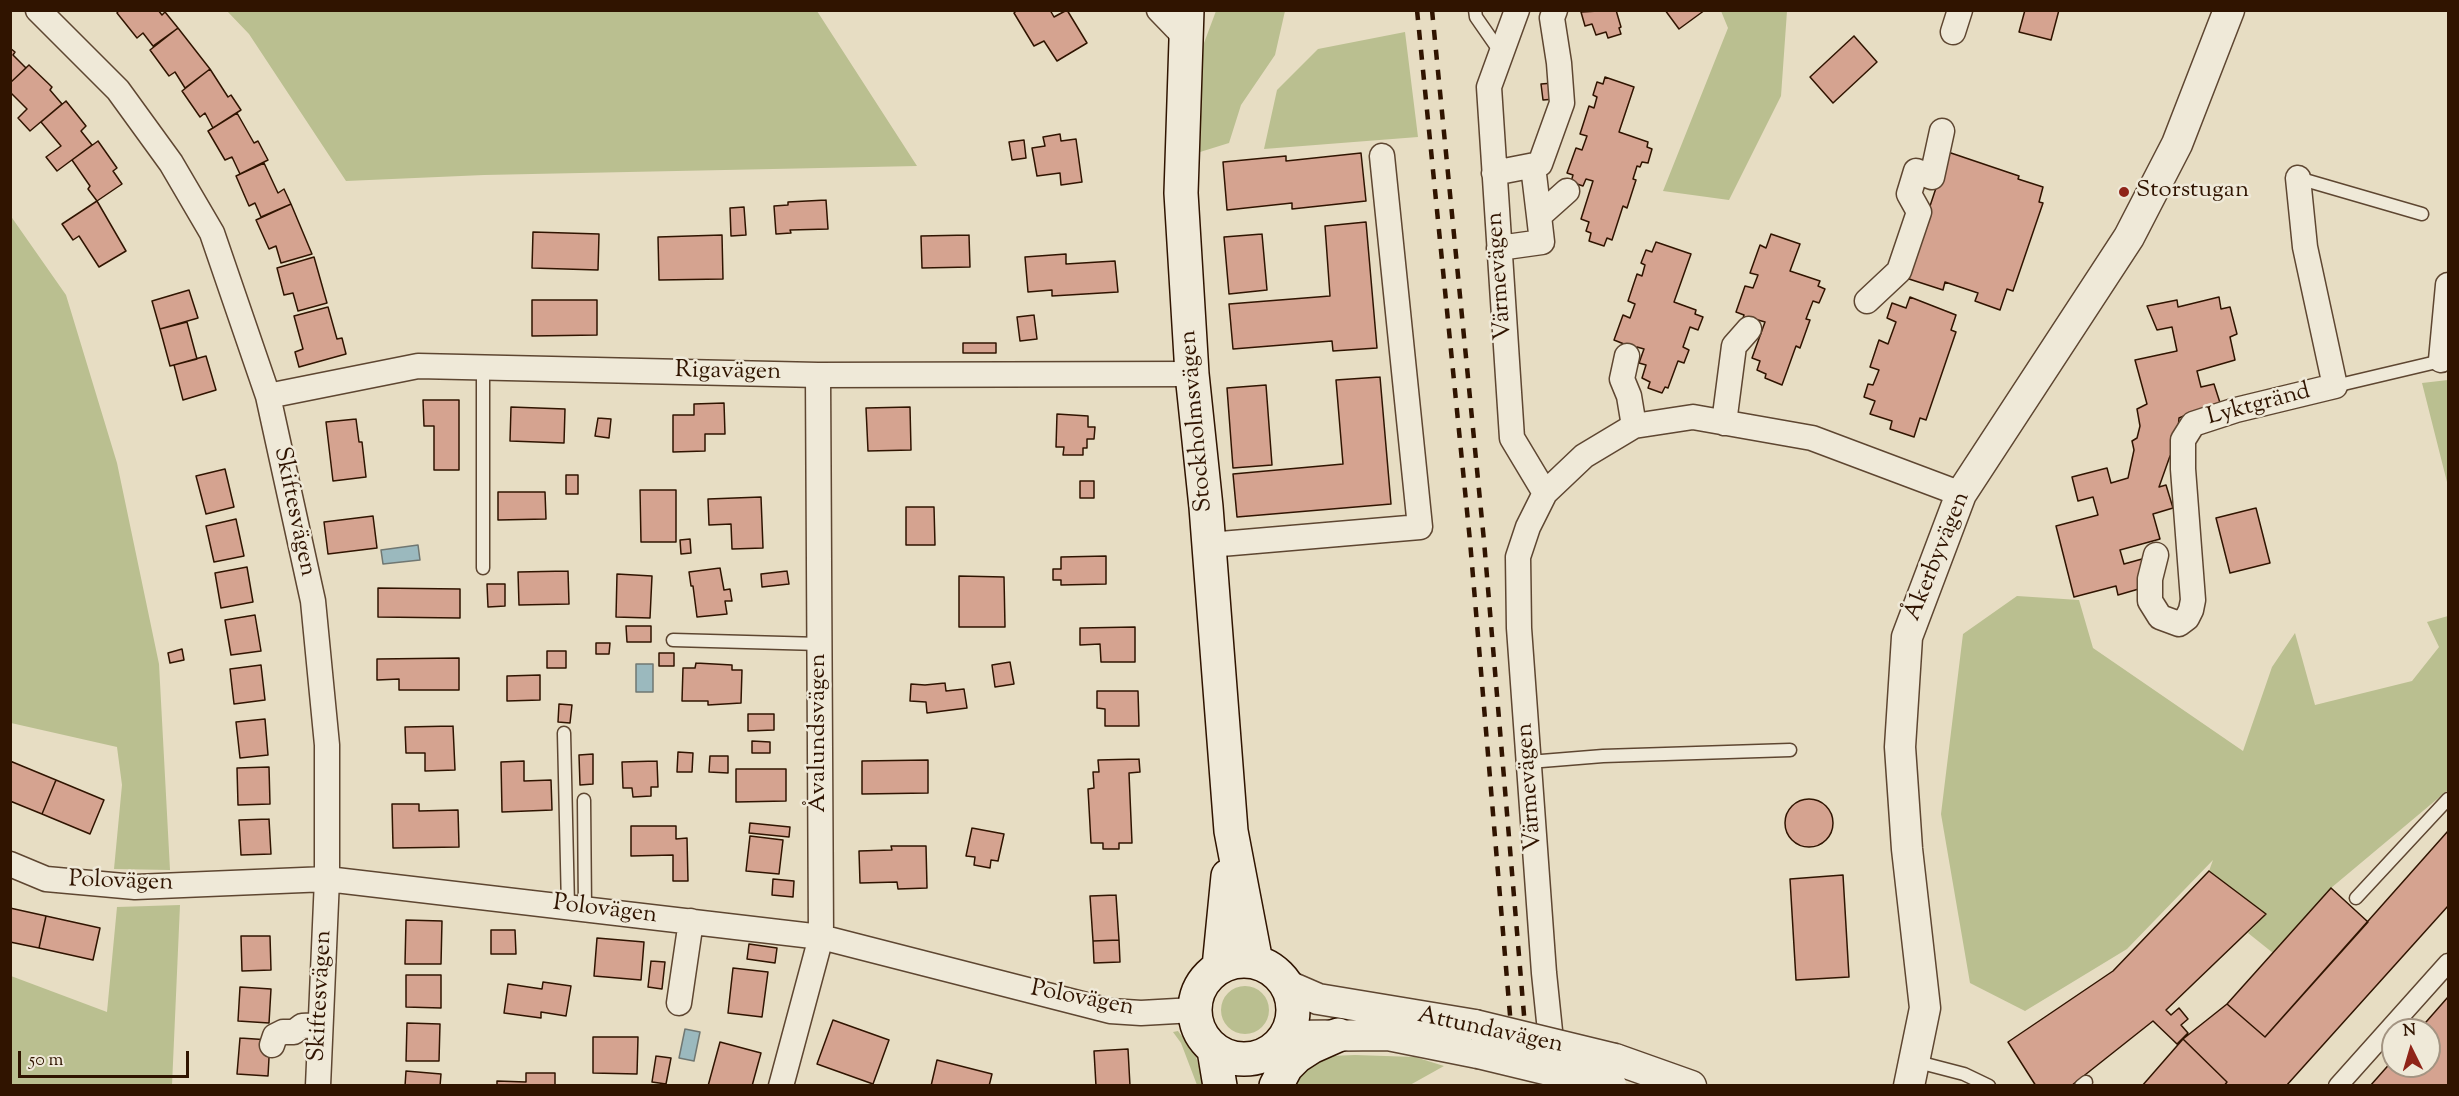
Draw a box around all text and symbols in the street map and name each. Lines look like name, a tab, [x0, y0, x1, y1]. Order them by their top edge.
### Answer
place label: Storstugan	[2136, 178, 2249, 206]
marker: Storstugan	[2117, 185, 2131, 199]
street label: Värmevägen	[1482, 211, 1520, 341]
street label: Stockholmsvägen	[1176, 329, 1220, 513]
street label: Rigavägen	[674, 358, 782, 388]
street label: Lyktgränd	[2204, 378, 2314, 434]
street label: Skiftesvägen	[265, 445, 321, 579]
street label: Åkerbyvägen	[1900, 488, 1978, 626]
street label: Åvalundsvägen	[806, 653, 834, 813]
street label: Värmevägen	[1512, 722, 1550, 852]
street label: Polovägen	[68, 867, 174, 899]
street label: Polovägen	[551, 890, 659, 932]
street label: Skiftesvägen	[304, 929, 340, 1063]
street label: Polovägen	[1028, 976, 1136, 1024]
street label: Attundavägen	[1415, 1003, 1565, 1061]
north arrow	[2381, 1018, 2441, 1078]
text: N	[2402, 1020, 2417, 1044]
scale bar	[21, 1039, 192, 1077]
text: 50 m	[29, 1048, 63, 1074]

